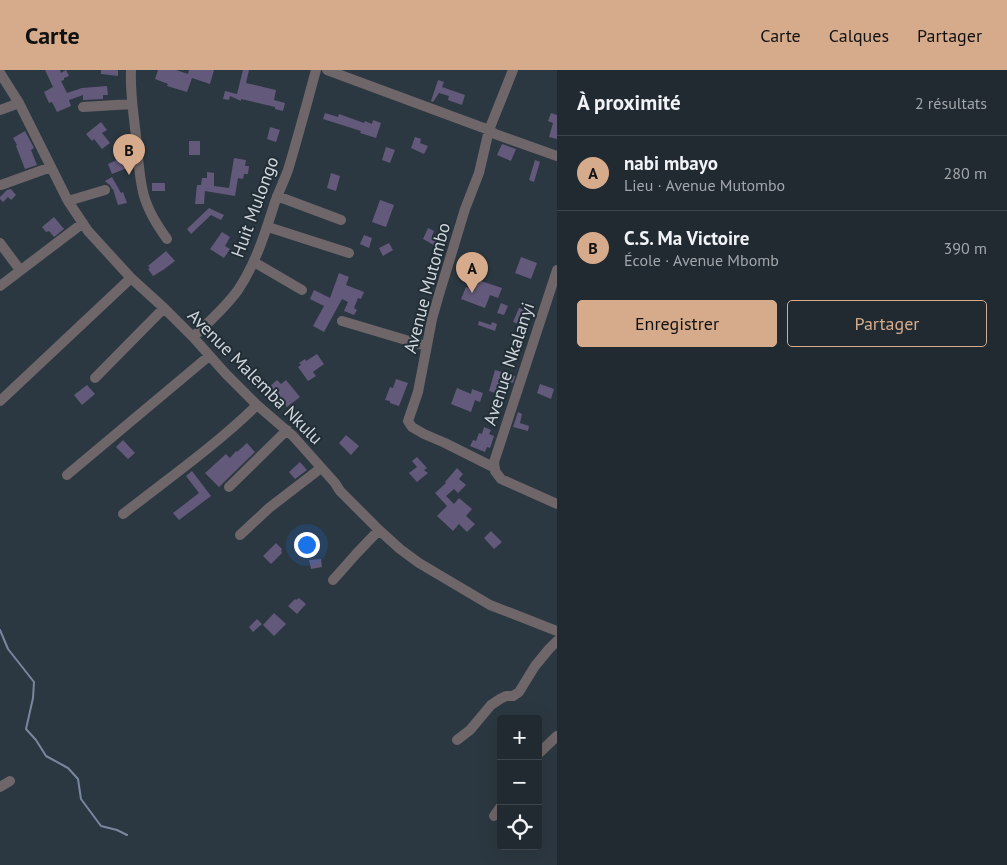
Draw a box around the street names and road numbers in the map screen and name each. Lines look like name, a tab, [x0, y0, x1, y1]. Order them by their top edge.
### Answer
street label: Huit Mulongo	[226, 153, 283, 260]
street label: Avenue Mutombo	[398, 220, 455, 356]
street label: Avenue Nkalanyi	[478, 299, 539, 428]
street label: Avenue Malemba Nkulu	[183, 304, 328, 449]

